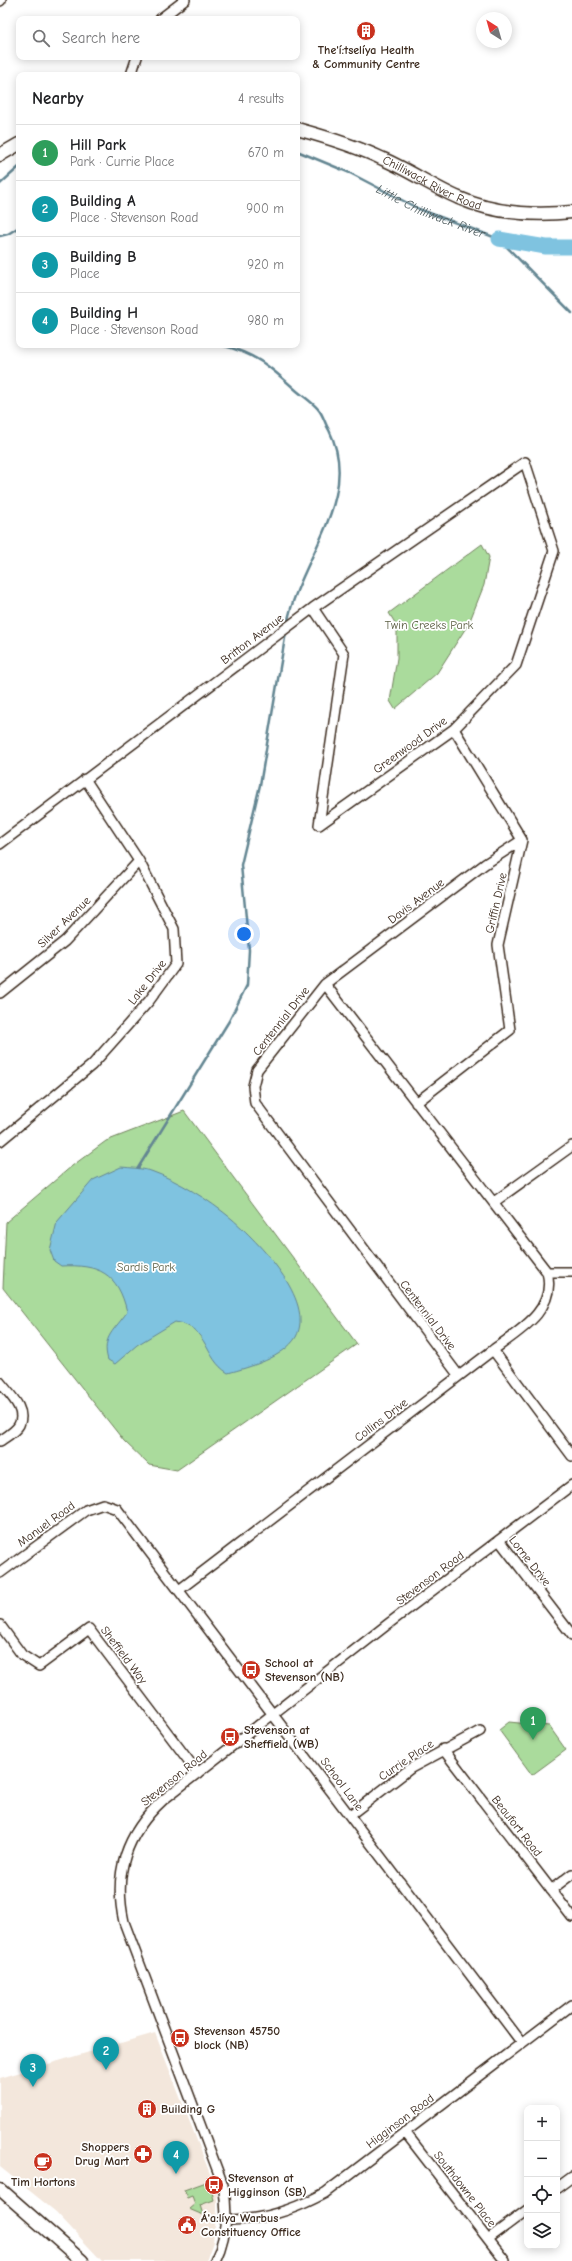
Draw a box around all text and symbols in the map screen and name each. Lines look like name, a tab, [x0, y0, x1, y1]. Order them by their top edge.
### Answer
north arrow	[476, 12, 512, 48]
search box	[16, 16, 300, 60]
building icon: The'í:tselíya Health & Community Centre	[355, 20, 377, 42]
icon: search	[30, 27, 52, 49]
text: Search here	[62, 29, 140, 47]
place label: The'í:tselíya Health & Community Centre	[312, 43, 420, 71]
text: Nearby	[32, 89, 83, 108]
text: 4 results	[238, 91, 284, 106]
text: Hill Park	[70, 136, 126, 154]
text: 1	[42, 145, 48, 160]
text: 670 m	[248, 145, 284, 160]
street label: Chilliwack River Road	[381, 153, 483, 213]
text: Park · Currie Place	[70, 154, 174, 169]
water label: Little Chilliwack River	[374, 181, 488, 241]
text: Building A	[70, 192, 136, 210]
text: 2	[42, 201, 48, 216]
text: 900 m	[246, 201, 284, 216]
text: Place · Stevenson Road	[70, 210, 198, 225]
text: Building B	[70, 248, 136, 266]
text: 3	[42, 257, 48, 272]
text: 920 m	[247, 257, 284, 272]
text: Place	[70, 266, 100, 281]
text: Building H	[70, 304, 138, 322]
text: 4	[42, 313, 48, 328]
text: 980 m	[247, 313, 284, 328]
text: Place · Stevenson Road	[70, 322, 198, 337]
street label: Britton Avenue	[218, 611, 286, 667]
park label: Twin Creeks Park	[385, 618, 473, 632]
street label: Greenwood Drive	[370, 714, 450, 776]
street label: Griffin Drive	[482, 871, 510, 935]
street label: Davis Avenue	[385, 875, 447, 927]
street label: Silver Avenue	[35, 893, 93, 951]
your location	[234, 924, 254, 944]
street label: Lake Drive	[125, 957, 169, 1007]
street label: Centennial Drive	[250, 984, 312, 1058]
park label: Sardis Park	[117, 1260, 175, 1274]
street label: Centennial Drive	[397, 1277, 459, 1353]
street label: Collins Drive	[352, 1395, 410, 1445]
street label: Manuel Road	[15, 1498, 77, 1550]
street label: Lorne Drive	[506, 1533, 554, 1589]
street label: Stevenson Road	[393, 1548, 467, 1608]
street label: Sheffield Way	[98, 1623, 151, 1687]
place label: School at Stevenson (NB)	[265, 1656, 344, 1684]
bus stop icon: School at Stevenson (NB)	[240, 1659, 262, 1681]
pin: 1	[520, 1707, 546, 1740]
place label: Stevenson at Sheffield (WB)	[244, 1723, 319, 1751]
bus stop icon: Stevenson at Sheffield (WB)	[219, 1726, 241, 1748]
street label: Currie Place	[376, 1737, 436, 1783]
street label: Stevenson Road	[138, 1747, 210, 1809]
street label: School Lane	[318, 1755, 366, 1813]
street label: Beaufort Road	[489, 1793, 545, 1859]
place label: Stevenson 45750 block (NB)	[194, 2024, 280, 2052]
bus stop icon: Stevenson 45750 block (NB)	[169, 2027, 191, 2049]
pin: 2	[93, 2037, 119, 2070]
pin: 3	[20, 2054, 46, 2087]
street label: Higginson Road	[363, 2091, 437, 2151]
building icon: Building G	[136, 2098, 158, 2120]
place label: Building G	[161, 2102, 216, 2116]
map controls	[524, 2105, 560, 2249]
button: +	[524, 2105, 560, 2141]
place label: Shoppers Drug Mart	[75, 2140, 130, 2168]
pin: 4	[163, 2141, 189, 2174]
button: −	[524, 2141, 560, 2177]
pharmacy icon: Shoppers Drug Mart	[132, 2143, 154, 2165]
street label: Southdowne Place	[431, 2148, 499, 2230]
cafe icon: Tim Hortons	[32, 2151, 54, 2173]
place label: Stevenson at Higginson (SB)	[228, 2171, 307, 2199]
bus stop icon: Stevenson at Higginson (SB)	[203, 2174, 225, 2196]
place label: Tim Hortons	[11, 2175, 75, 2189]
button: locate	[524, 2177, 560, 2213]
place label: Á'a:líya Warbus Constituency Office	[201, 2211, 301, 2239]
button: layers	[524, 2213, 560, 2249]
public building icon: Á'a:líya Warbus Constituency Office	[176, 2214, 198, 2236]

